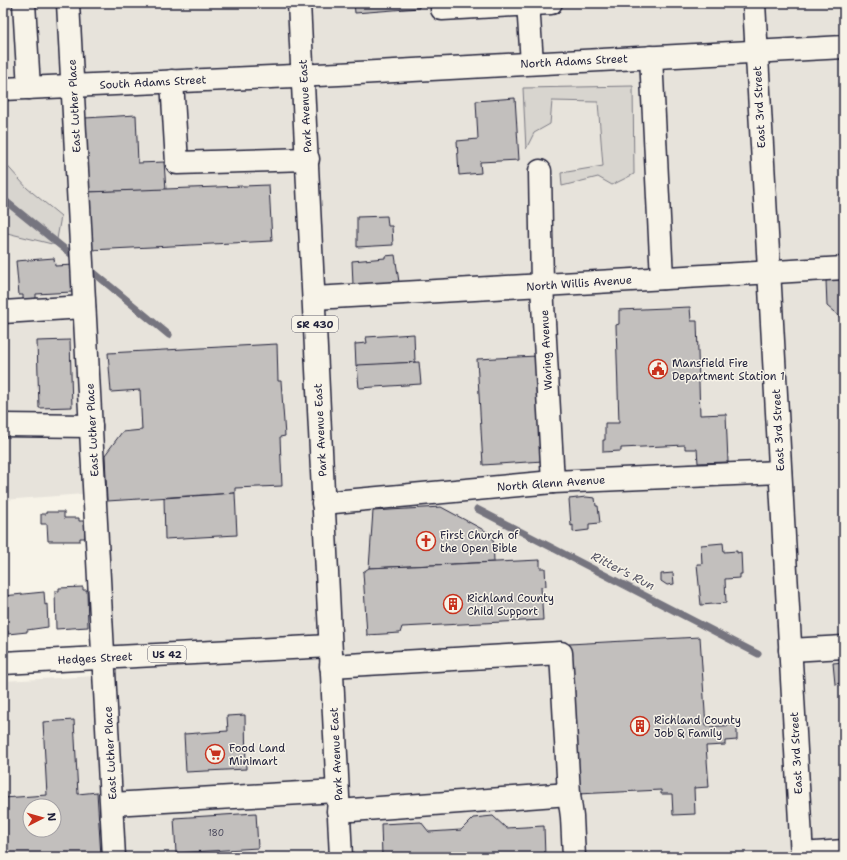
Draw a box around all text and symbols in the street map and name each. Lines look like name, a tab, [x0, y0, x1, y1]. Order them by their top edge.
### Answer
street label: North Adams Street	[520, 51, 628, 72]
street label: East Luther Place	[65, 59, 84, 153]
street label: Park Avenue East	[296, 59, 315, 153]
street label: East 3rd Street	[750, 65, 769, 149]
street label: South Adams Street	[99, 72, 207, 93]
street label: North Willis Avenue	[526, 272, 632, 295]
street label: Waring Avenue	[537, 309, 556, 391]
road number: SR 430	[292, 316, 338, 332]
place label: Mansfield Fire Department Station 1	[672, 356, 785, 384]
public building icon: Mansfield Fire Department Station 1	[647, 358, 669, 380]
street label: East Luther Place	[83, 383, 102, 477]
street label: Park Avenue East	[311, 383, 330, 477]
street label: East 3rd Street	[769, 388, 788, 472]
street label: North Glenn Avenue	[496, 472, 606, 495]
place label: First Church of the Open Bible	[440, 528, 519, 556]
church icon: First Church of the Open Bible	[415, 530, 437, 552]
water label: Ritter's Run	[589, 548, 657, 594]
place label: Richland County Child Support	[467, 591, 554, 619]
building icon: Richland County Child Support	[442, 593, 464, 615]
road number: US 42	[148, 646, 186, 662]
street label: Hedges Street	[57, 649, 133, 668]
street label: East Luther Place	[101, 706, 120, 800]
street label: Park Avenue East	[327, 707, 346, 801]
street label: East 3rd Street	[787, 711, 806, 795]
place label: Richland County Job & Family	[654, 713, 741, 741]
building icon: Richland County Job & Family	[629, 715, 651, 737]
place label: Food Land Minimart	[229, 741, 285, 769]
supermarket icon: Food Land Minimart	[204, 743, 226, 765]
north arrow	[22, 798, 62, 838]
text: N	[44, 812, 59, 822]
house number: 180	[208, 827, 224, 839]

